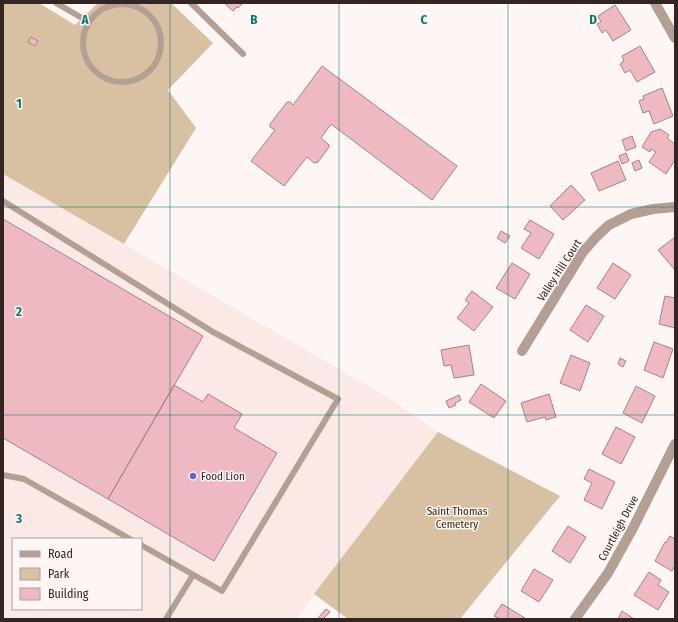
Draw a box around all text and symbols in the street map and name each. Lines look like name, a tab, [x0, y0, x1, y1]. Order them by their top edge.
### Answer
text: A	[80, 12, 89, 27]
text: B	[250, 12, 258, 27]
text: C	[421, 12, 428, 27]
text: D	[589, 12, 597, 27]
text: 1	[16, 96, 22, 111]
street label: Valley Hill Court	[535, 237, 584, 304]
text: 2	[15, 304, 22, 319]
place label: Food Lion	[201, 470, 245, 483]
marker: Food Lion	[188, 471, 198, 481]
street label: Courtleigh Drive	[596, 493, 641, 563]
park label: Saint Thomas Cemetery	[427, 505, 488, 531]
text: 3	[15, 511, 22, 526]
legend	[12, 538, 142, 610]
text: Road	[48, 547, 73, 561]
text: Park	[48, 567, 70, 581]
text: Building	[48, 587, 89, 601]

